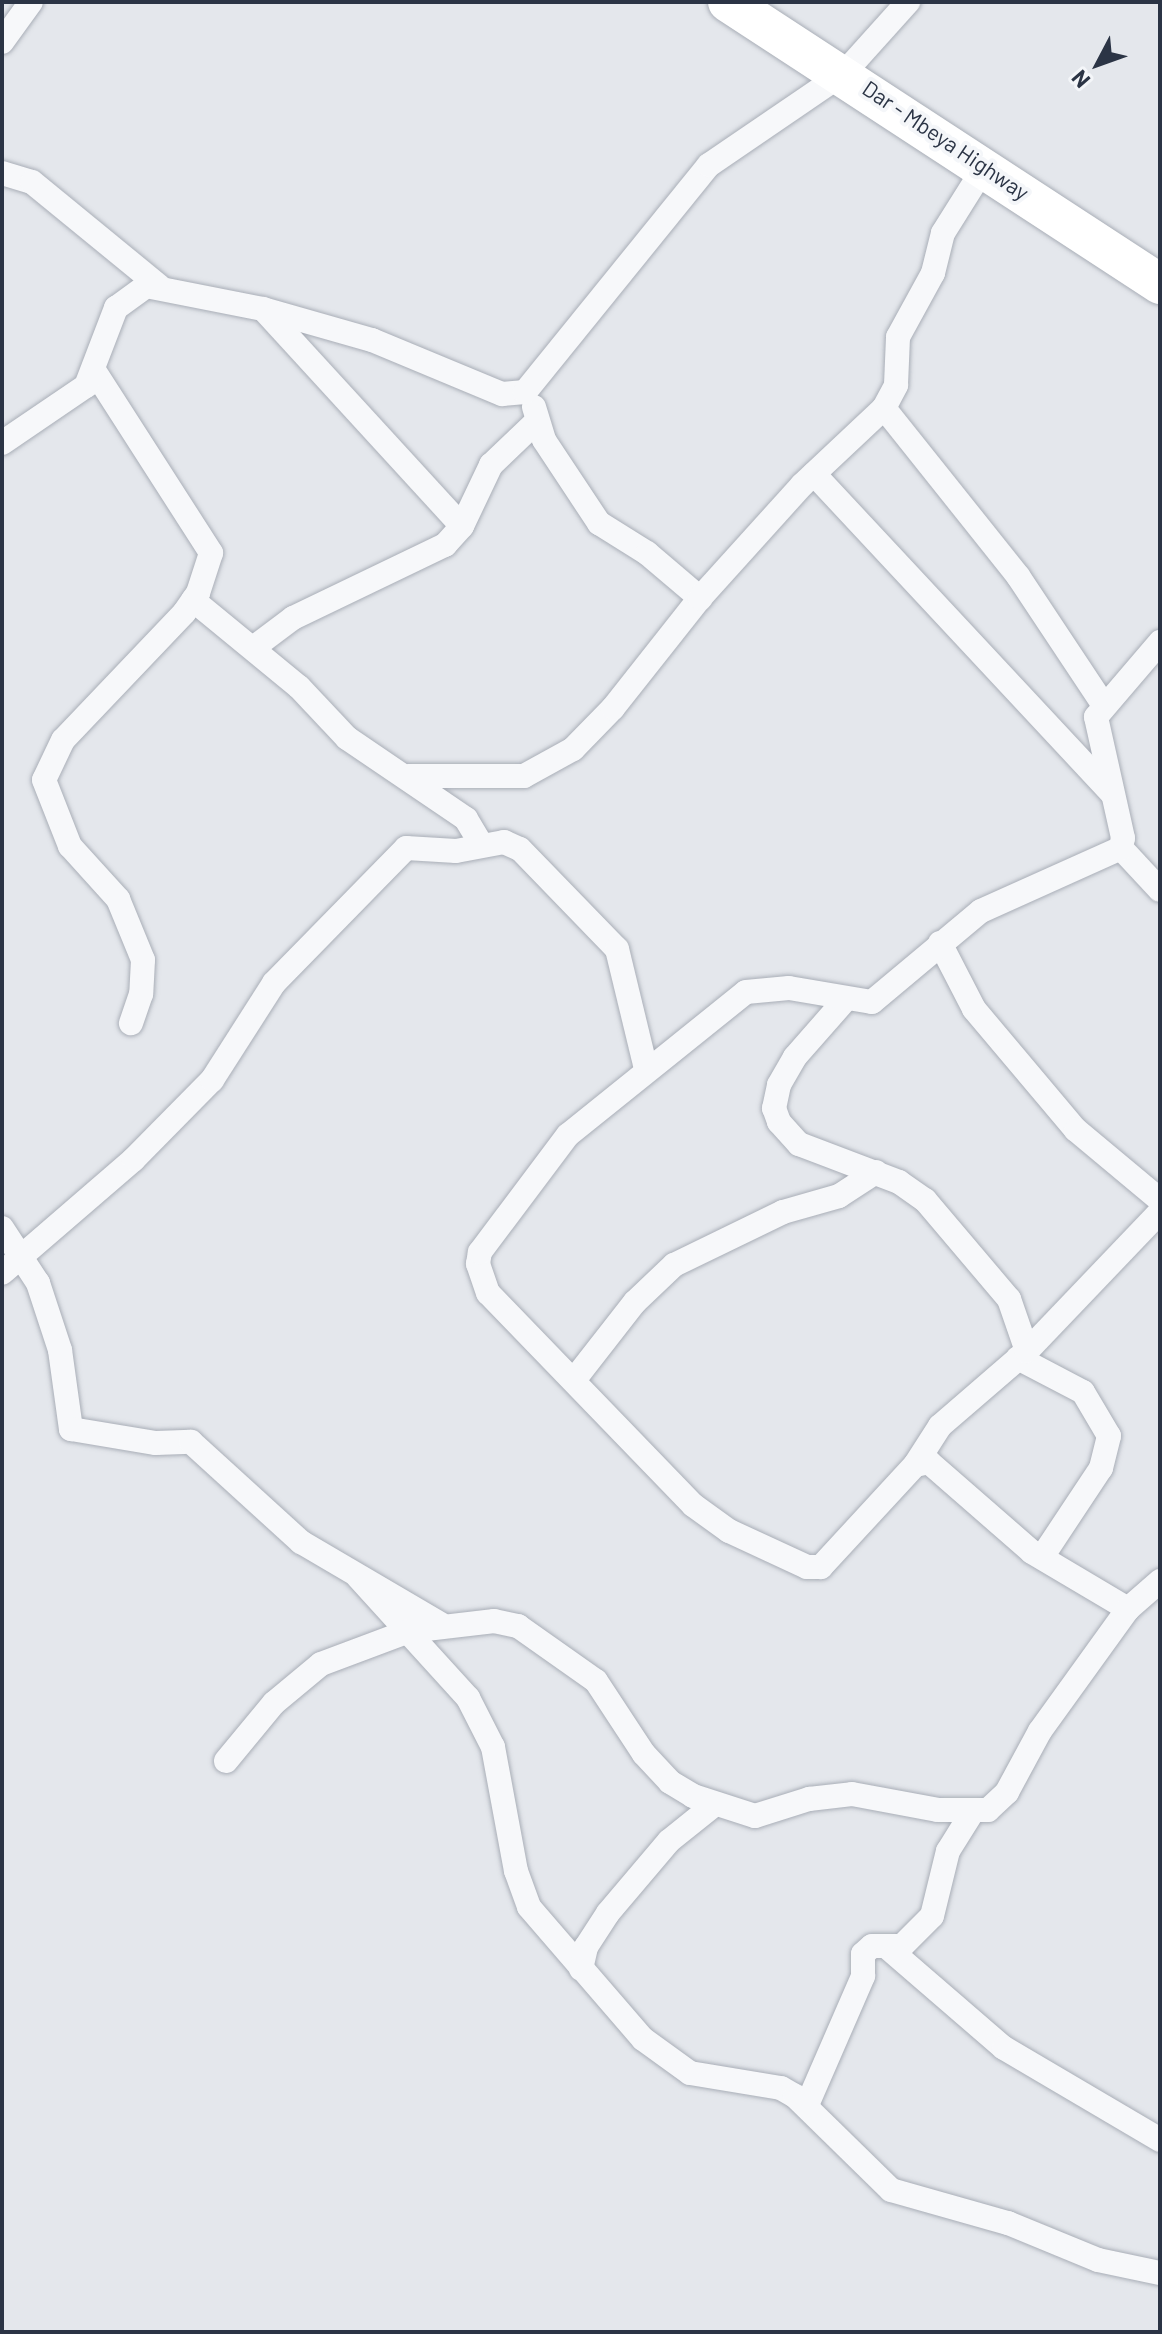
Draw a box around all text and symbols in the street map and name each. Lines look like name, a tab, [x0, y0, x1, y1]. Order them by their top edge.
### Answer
north arrow	[1058, 24, 1138, 104]
text: N	[1065, 66, 1095, 94]
street label: Dar - Mbeya Highway	[858, 75, 1034, 205]

